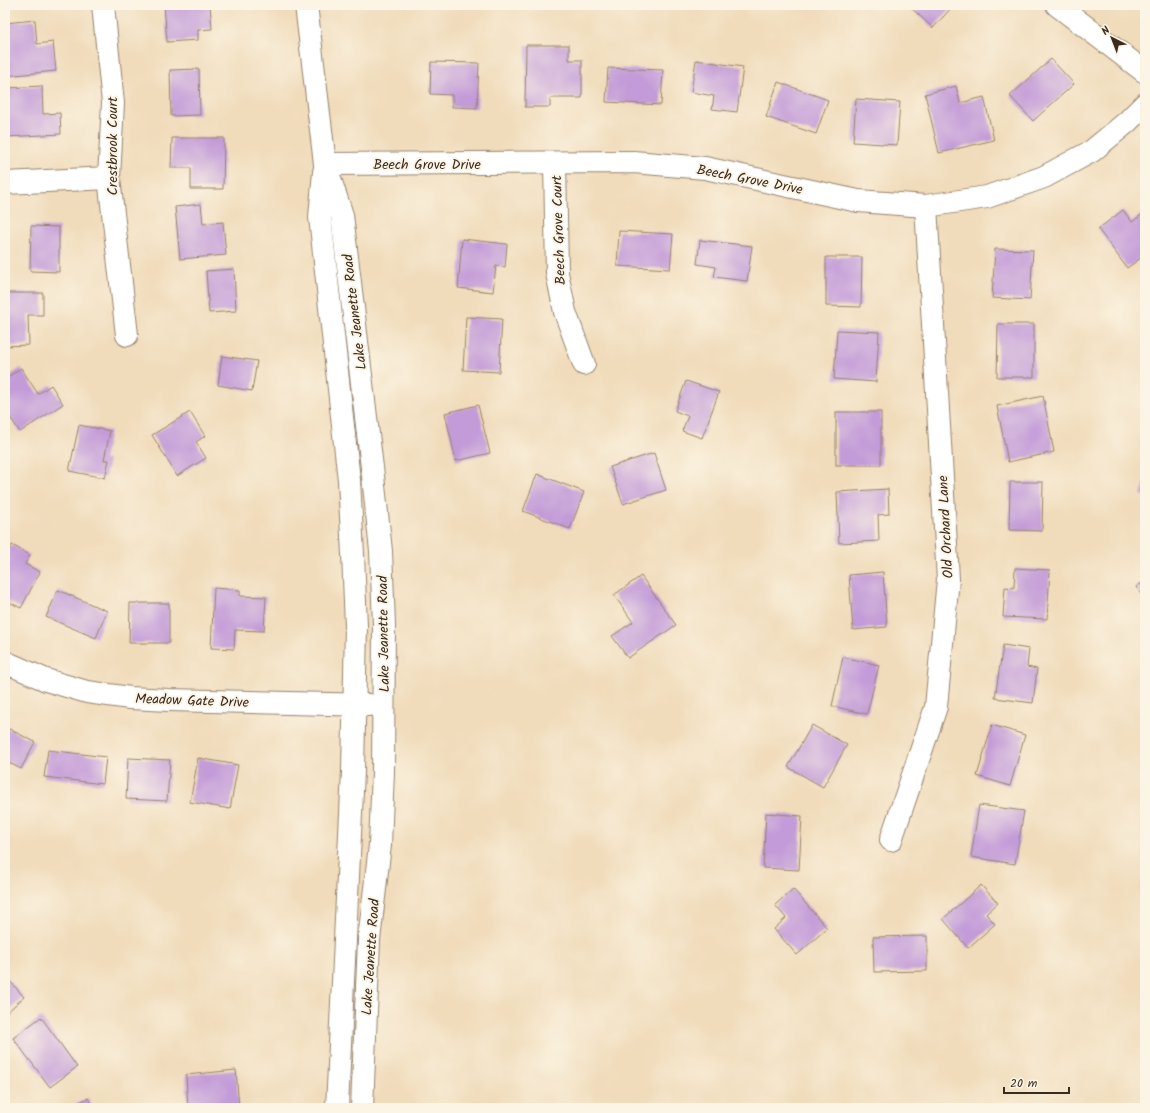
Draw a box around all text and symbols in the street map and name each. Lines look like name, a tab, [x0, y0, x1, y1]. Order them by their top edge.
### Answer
north arrow	[1092, 18, 1132, 58]
text: N	[1097, 22, 1115, 40]
street label: Crestbrook Court	[102, 96, 124, 196]
street label: Beech Grove Drive	[373, 154, 481, 176]
street label: Beech Grove Drive	[695, 159, 805, 201]
street label: Beech Grove Court	[546, 174, 572, 285]
street label: Lake Jeanette Road	[337, 252, 373, 371]
street label: Old Orchard Lane	[932, 474, 960, 579]
street label: Lake Jeanette Road	[372, 574, 396, 693]
street label: Meadow Gate Drive	[135, 688, 250, 714]
street label: Lake Jeanette Road	[356, 897, 386, 1016]
scale bar	[1004, 1069, 1069, 1095]
text: 20 m	[1010, 1074, 1038, 1093]

